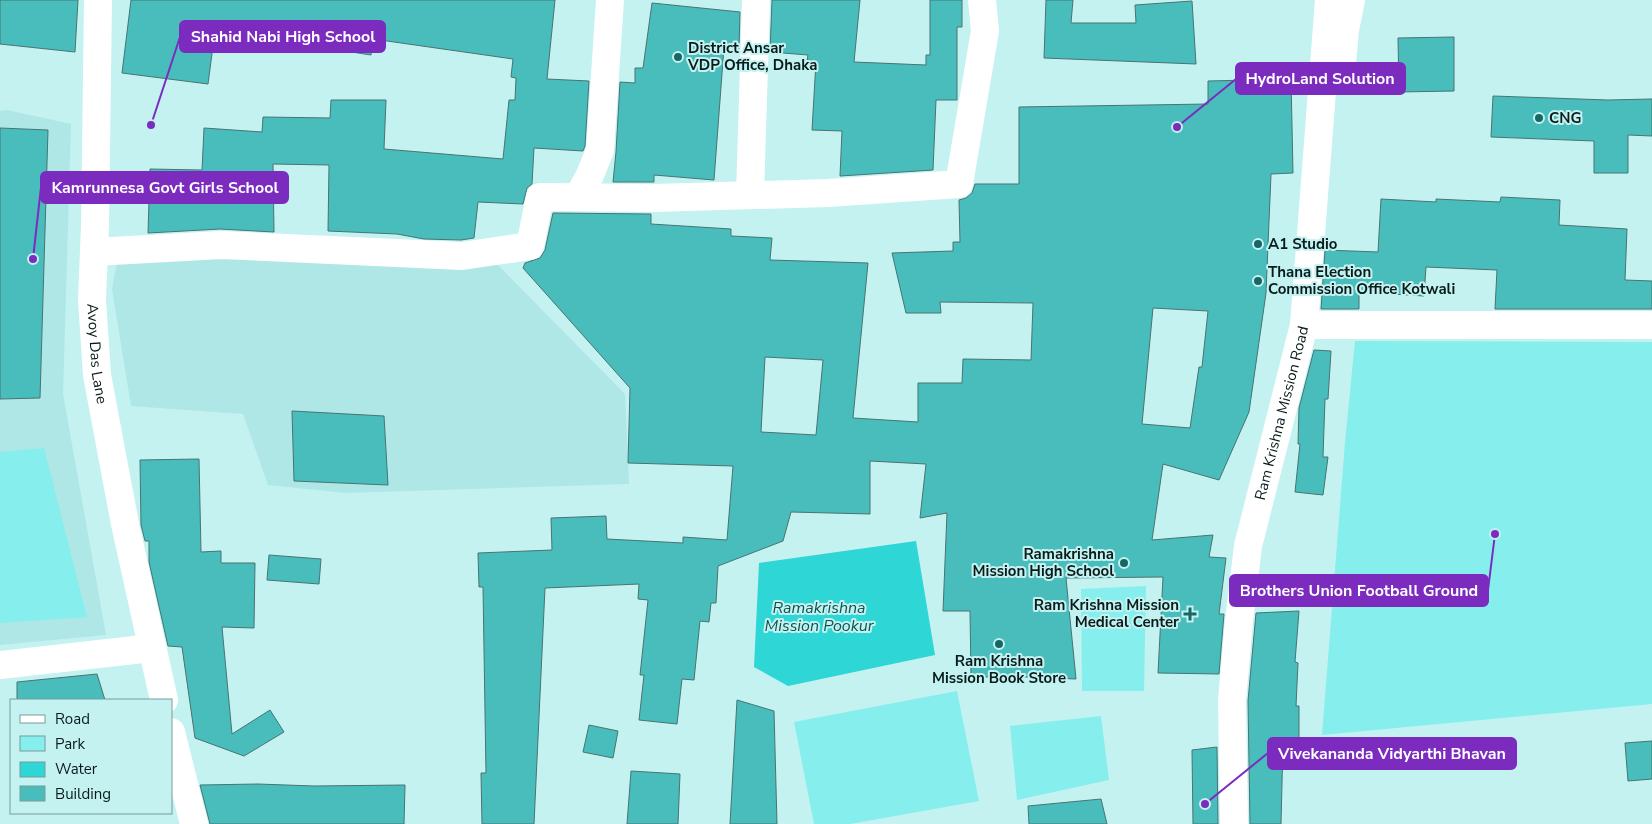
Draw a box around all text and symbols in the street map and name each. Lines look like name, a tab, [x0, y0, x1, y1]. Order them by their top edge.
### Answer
callout: Shahid Nabi High School	[180, 21, 385, 52]
text: Shahid Nabi High School	[191, 26, 375, 48]
place label: District Ansar VDP Office, Dhaka	[687, 38, 817, 75]
marker: District Ansar VDP Office, Dhaka	[672, 51, 684, 63]
callout: HydroLand Solution	[1236, 63, 1405, 94]
text: HydroLand Solution	[1245, 68, 1395, 90]
place label: CNG	[1549, 108, 1581, 128]
marker: CNG	[1533, 112, 1545, 124]
callout: Kamrunnesa Govt Girls School	[41, 172, 288, 203]
text: Kamrunnesa Govt Girls School	[51, 177, 279, 199]
place label: A1 Studio	[1268, 234, 1338, 254]
marker: A1 Studio	[1252, 238, 1264, 250]
place label: Thana Election Commission Office Kotwali	[1268, 262, 1455, 299]
marker: Thana Election Commission Office Kotwali	[1252, 275, 1264, 287]
street label: Avoy Das Lane	[82, 303, 112, 406]
street label: Ram Krishna Mission Road	[1250, 324, 1313, 502]
place label: Ramakrishna Mission High School	[973, 544, 1114, 581]
marker: Ramakrishna Mission High School	[1118, 557, 1130, 569]
callout: Brothers Union Football Ground	[1230, 575, 1488, 606]
text: Brothers Union Football Ground	[1240, 580, 1478, 602]
place label: Ram Krishna Mission Medical Center	[1034, 595, 1179, 632]
water label: Ramakrishna Mission Pookur	[765, 597, 875, 637]
marker: Ram Krishna Mission Medical Center	[1183, 607, 1197, 621]
marker: Ram Krishna Mission Book Store	[993, 638, 1005, 650]
place label: Ram Krishna Mission Book Store	[932, 651, 1066, 688]
legend	[10, 699, 172, 814]
text: Road	[55, 709, 90, 729]
text: Park	[55, 734, 85, 754]
callout: Vivekananda Vidyarthi Bhavan	[1268, 738, 1516, 769]
text: Vivekananda Vidyarthi Bhavan	[1277, 743, 1506, 765]
text: Water	[55, 759, 98, 779]
text: Building	[55, 784, 111, 804]

